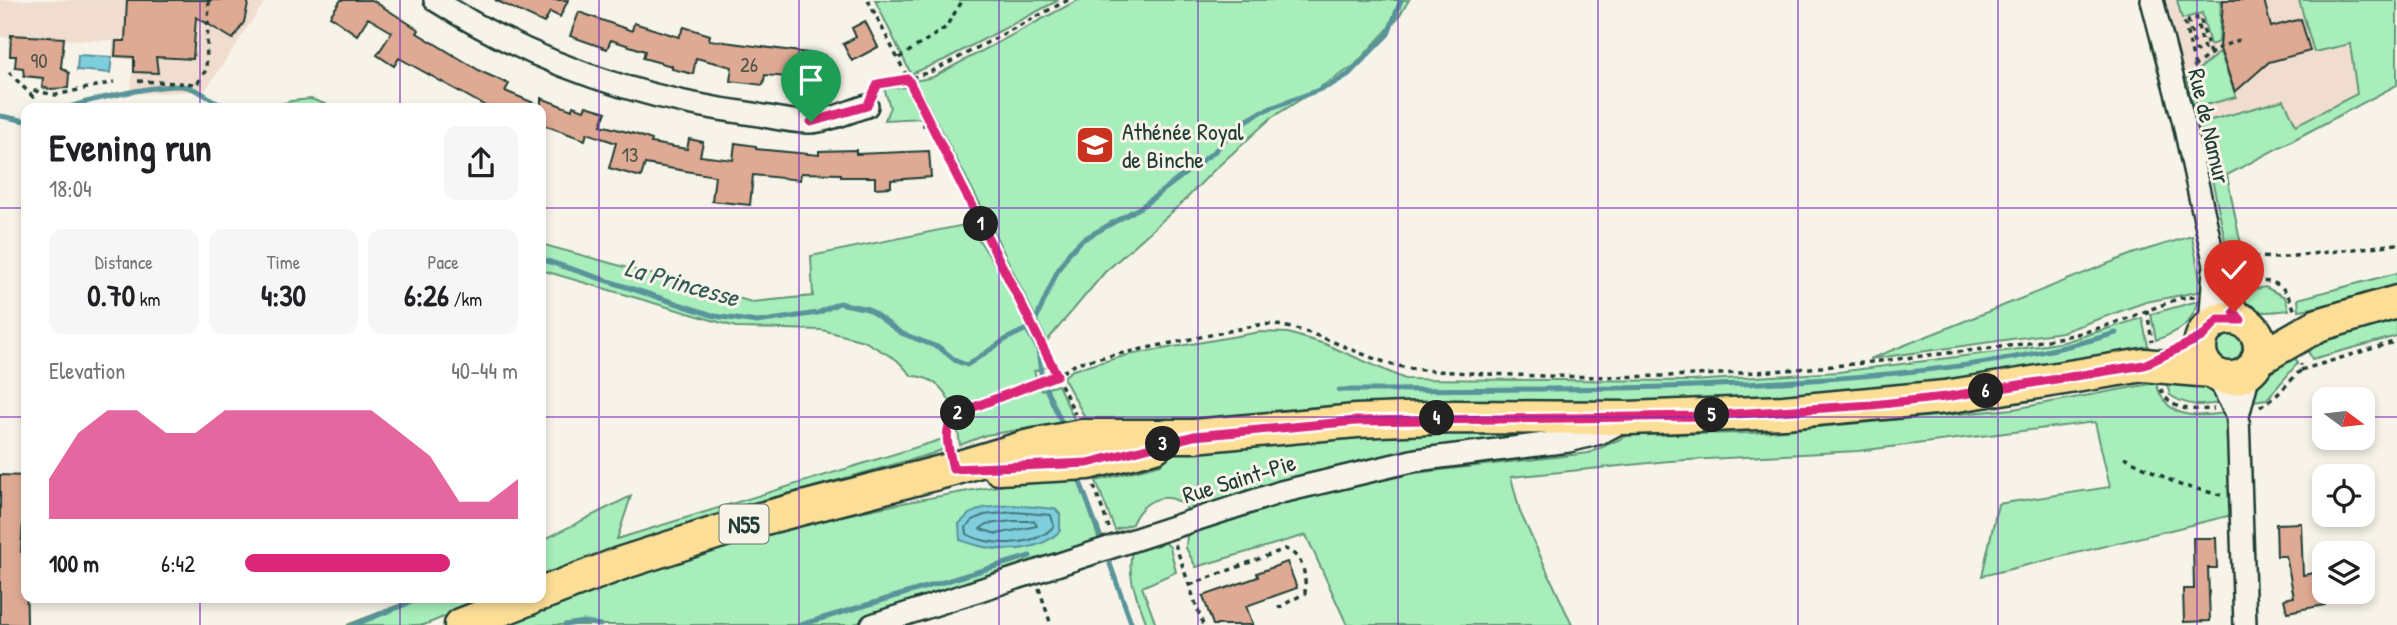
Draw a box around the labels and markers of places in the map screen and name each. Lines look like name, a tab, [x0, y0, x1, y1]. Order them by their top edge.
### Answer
pin	[781, 50, 841, 122]
place label: Athénée Royal de Binche	[1122, 115, 1244, 175]
school or university icon: Athénée Royal de Binche	[1074, 124, 1116, 166]
pin: 1	[964, 206, 998, 242]
pin	[2204, 240, 2264, 312]
pin: 6	[1968, 374, 2004, 408]
pin: 2	[940, 396, 976, 430]
pin: 5	[1694, 398, 1730, 432]
pin: 4	[1420, 400, 1454, 436]
pin: 3	[1146, 426, 1180, 462]

